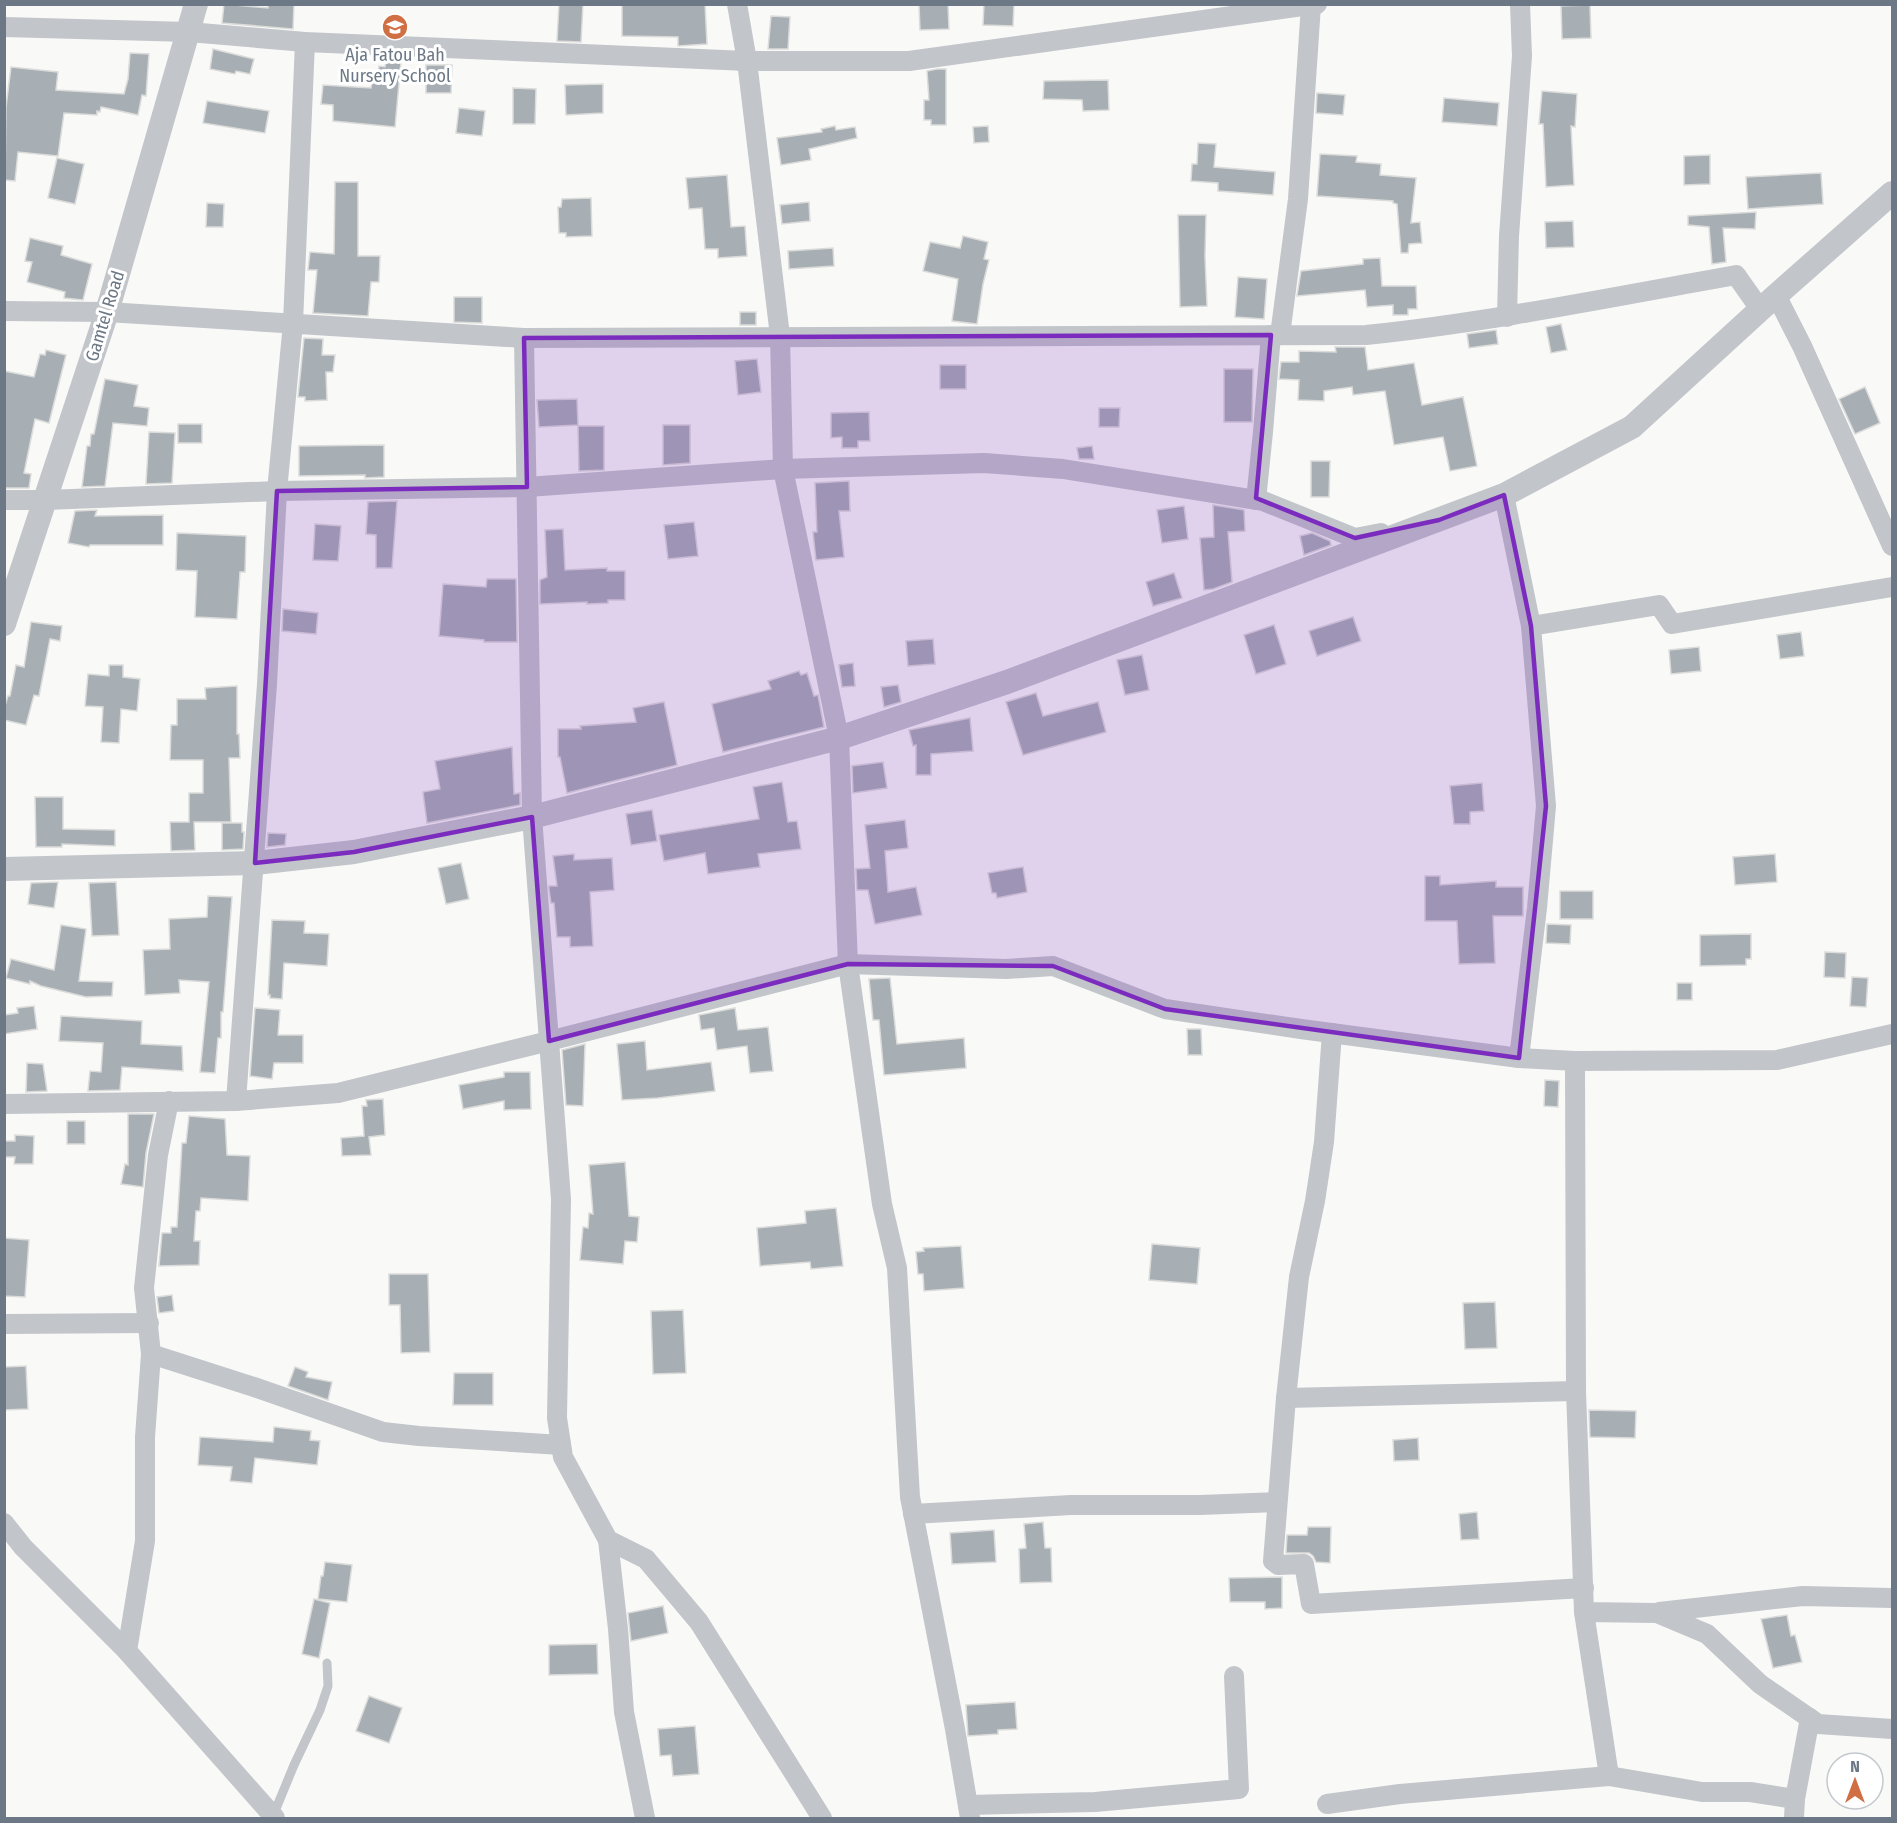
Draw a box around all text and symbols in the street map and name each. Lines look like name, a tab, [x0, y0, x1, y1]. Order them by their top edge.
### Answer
school or university icon: Aja Fatou Bah Nursery School	[380, 12, 410, 42]
place label: Aja Fatou Bah Nursery School	[339, 44, 451, 87]
street label: Gamtel Road	[81, 268, 129, 364]
north arrow	[1825, 1751, 1885, 1811]
text: N	[1850, 1757, 1860, 1776]

